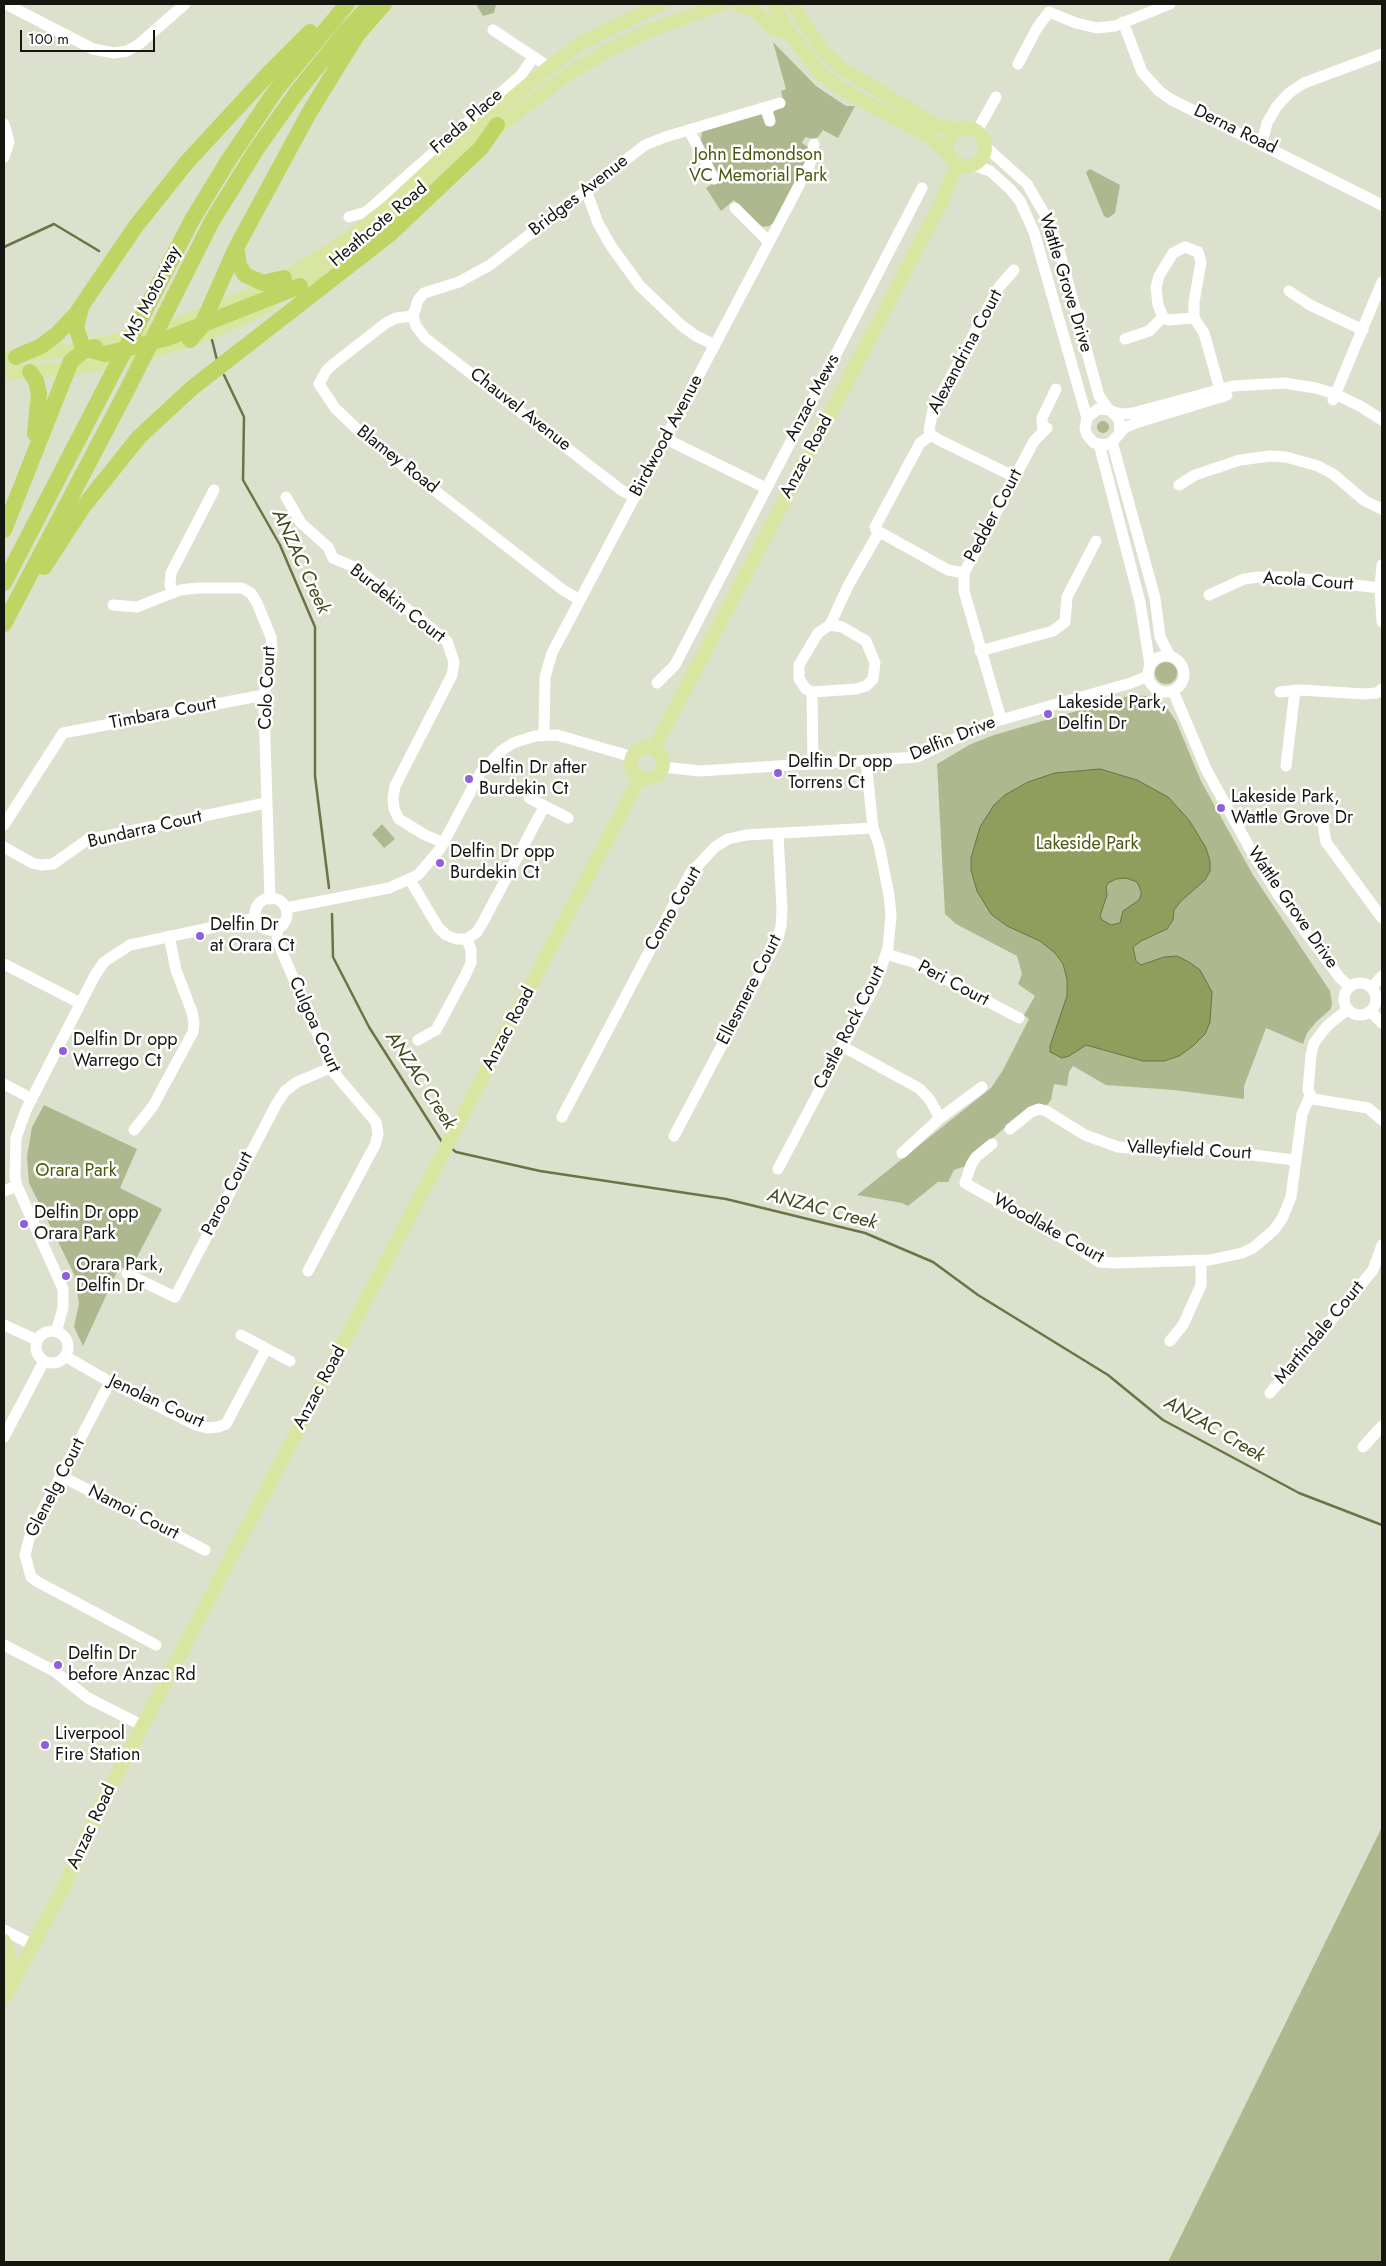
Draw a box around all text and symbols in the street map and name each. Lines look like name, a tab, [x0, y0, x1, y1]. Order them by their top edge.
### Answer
scale bar	[22, 20, 158, 52]
text: 100 m	[28, 28, 69, 50]
street label: Freda Place	[426, 85, 508, 159]
street label: Derna Road	[1190, 101, 1280, 159]
park label: John Edmondson VC Memorial Park	[689, 145, 827, 188]
street label: Bridges Avenue	[525, 151, 633, 241]
street label: Heathcote Road	[326, 178, 432, 272]
street label: Wattle Grove Drive	[1034, 211, 1096, 355]
street label: M5 Motorway	[120, 243, 186, 345]
street label: Alexandrina Court	[924, 286, 1008, 418]
street label: Anzac Mews	[781, 351, 845, 445]
street label: Chauvel Avenue	[465, 364, 575, 456]
street label: Birdwood Avenue	[626, 372, 708, 500]
street label: Anzac Road	[776, 412, 838, 502]
street label: Blamey Road	[352, 421, 442, 499]
street label: Pedder Court	[961, 466, 1027, 566]
water label: ANZAC Creek	[266, 506, 334, 618]
street label: Burdekin Court	[345, 560, 449, 648]
street label: Acola Court	[1262, 568, 1354, 596]
street label: Colo Court	[255, 646, 281, 730]
street label: Timbara Court	[108, 693, 218, 735]
place label: Lakeside Park, Delfin Dr	[1058, 693, 1167, 736]
marker: Lakeside Park, Delfin Dr	[1042, 708, 1054, 720]
street label: Delfin Drive	[907, 712, 999, 766]
place label: Delfin Dr opp Torrens Ct	[788, 752, 892, 794]
place label: Delfin Dr after Burdekin Ct	[479, 758, 587, 801]
marker: Delfin Dr opp Torrens Ct	[772, 767, 784, 779]
marker: Delfin Dr after Burdekin Ct	[463, 773, 475, 785]
place label: Lakeside Park, Wattle Grove Dr	[1231, 787, 1353, 830]
marker: Lakeside Park, Wattle Grove Dr	[1215, 802, 1227, 814]
street label: Bundarra Court	[86, 806, 204, 854]
park label: Lakeside Park	[1036, 834, 1138, 856]
place label: Delfin Dr opp Burdekin Ct	[450, 842, 554, 884]
street label: Wattle Grove Drive	[1242, 843, 1342, 973]
marker: Delfin Dr opp Burdekin Ct	[434, 857, 446, 869]
street label: Como Court	[641, 863, 707, 955]
place label: Delfin Dr at Orara Ct	[210, 915, 294, 958]
marker: Delfin Dr at Orara Ct	[194, 930, 206, 942]
street label: Ellesmere Court	[713, 931, 787, 1049]
street label: Peri Court	[914, 956, 992, 1012]
street label: Castle Rock Court	[810, 963, 890, 1093]
street label: Culgoa Court	[283, 974, 345, 1076]
street label: Anzac Road	[478, 984, 540, 1074]
water label: ANZAC Creek	[380, 1028, 460, 1134]
place label: Delfin Dr opp Warrego Ct	[73, 1030, 177, 1072]
marker: Delfin Dr opp Warrego Ct	[57, 1045, 69, 1057]
street label: Valleyfield Court	[1126, 1137, 1252, 1165]
street label: Paroo Court	[198, 1149, 258, 1239]
park label: Orara Park	[35, 1161, 117, 1183]
water label: ANZAC Creek	[765, 1184, 879, 1236]
street label: Woodlake Court	[989, 1190, 1107, 1268]
place label: Delfin Dr opp Orara Park	[34, 1203, 138, 1246]
marker: Delfin Dr opp Orara Park	[18, 1218, 30, 1230]
place label: Orara Park, Delfin Dr	[76, 1255, 163, 1298]
marker: Orara Park, Delfin Dr	[60, 1270, 72, 1282]
street label: Martindale Court	[1271, 1277, 1369, 1389]
street label: Anzac Road	[289, 1343, 351, 1433]
street label: Jenolan Court	[105, 1371, 207, 1433]
water label: ANZAC Creek	[1160, 1392, 1268, 1468]
street label: Glenelg Court	[22, 1435, 90, 1541]
street label: Namoi Court	[84, 1481, 182, 1545]
place label: Delfin Dr before Anzac Rd	[68, 1644, 196, 1686]
marker: Delfin Dr before Anzac Rd	[52, 1659, 64, 1671]
place label: Liverpool Fire Station	[55, 1724, 140, 1766]
marker: Liverpool Fire Station	[39, 1739, 51, 1751]
street label: Anzac Road	[63, 1781, 121, 1873]

